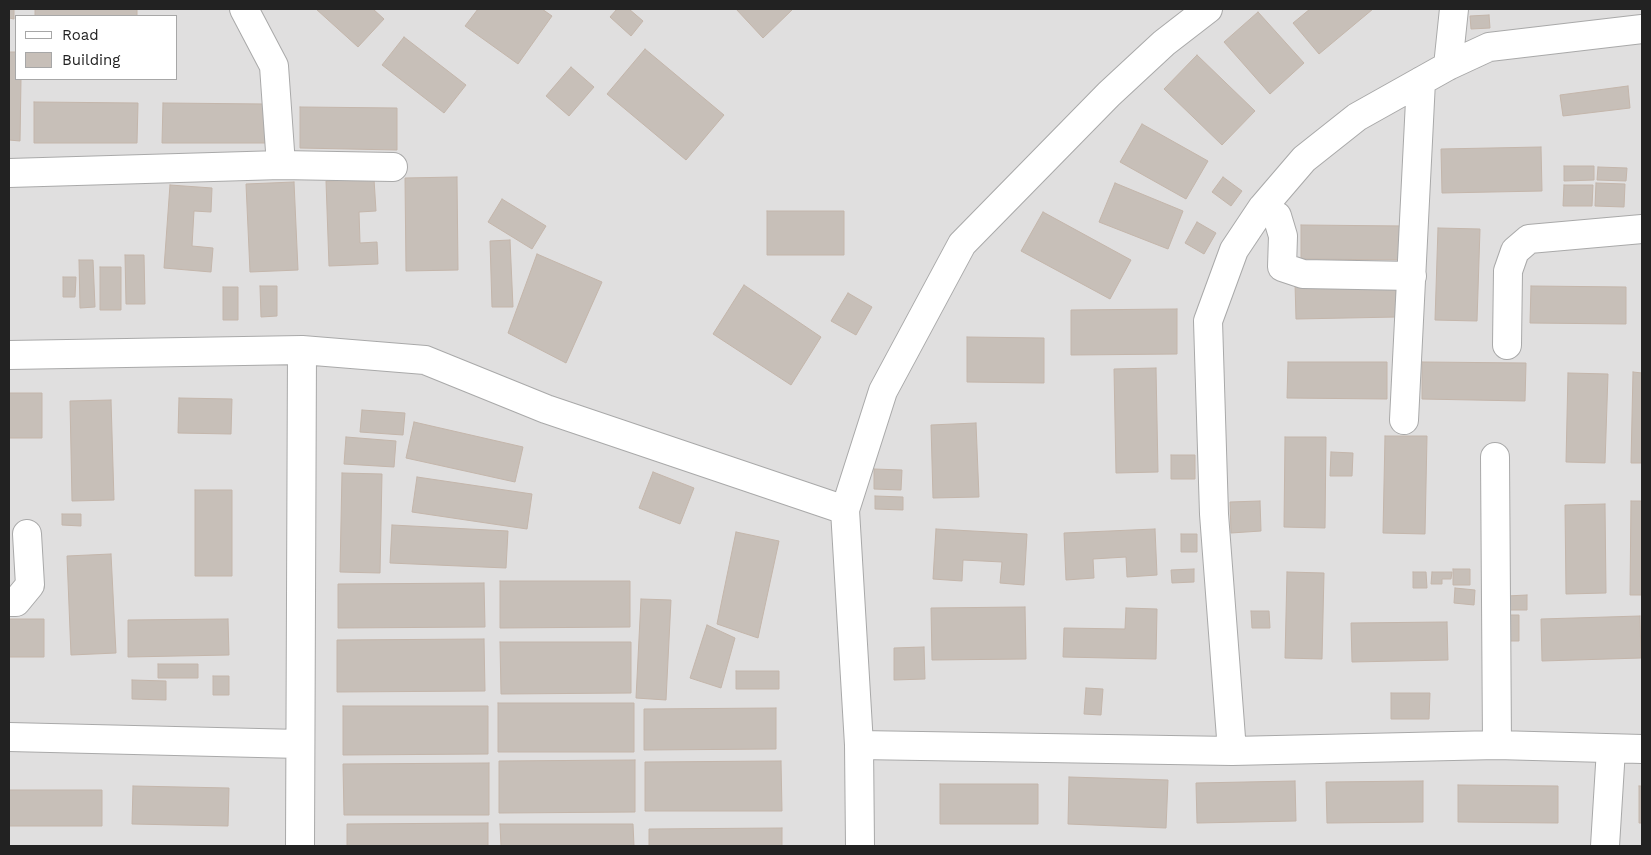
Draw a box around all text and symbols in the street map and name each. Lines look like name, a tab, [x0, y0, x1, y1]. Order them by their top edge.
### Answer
legend	[15, 15, 178, 80]
text: Road	[62, 26, 99, 44]
text: Building	[62, 51, 120, 69]

